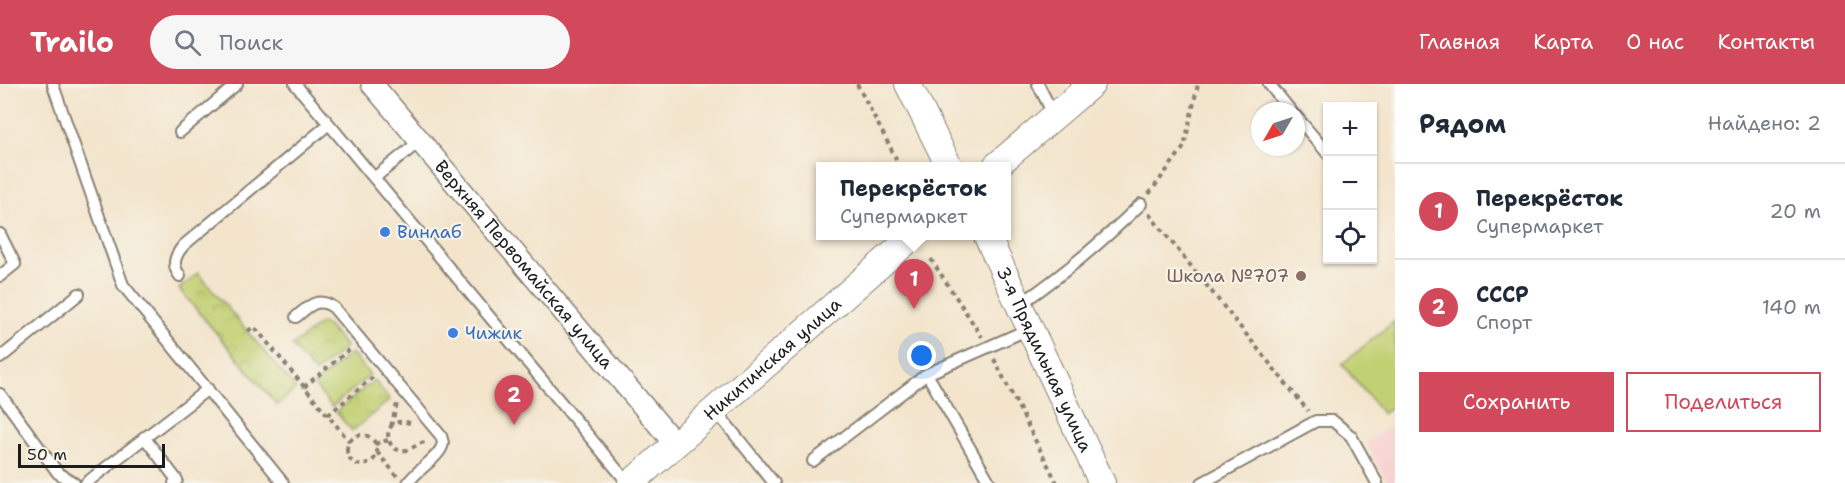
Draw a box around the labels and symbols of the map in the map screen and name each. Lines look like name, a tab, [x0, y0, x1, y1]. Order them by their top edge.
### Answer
north arrow	[1251, 102, 1305, 156]
street label: Верхняя Первомайская улица	[429, 155, 619, 374]
place label: Винлаб	[397, 220, 462, 244]
marker: Винлаб	[378, 225, 392, 239]
pin: 1	[894, 260, 934, 309]
street label: 3-я Прядильная улица	[991, 263, 1098, 456]
place label: Школа №707	[1166, 264, 1289, 288]
marker: Школа №707	[1294, 269, 1308, 283]
street label: Никитинская улица	[698, 292, 846, 426]
place label: Чижик	[465, 321, 523, 345]
marker: Чижик	[446, 326, 460, 340]
your location	[907, 341, 936, 370]
pin: 2	[494, 376, 534, 425]
scale bar	[18, 441, 165, 468]

